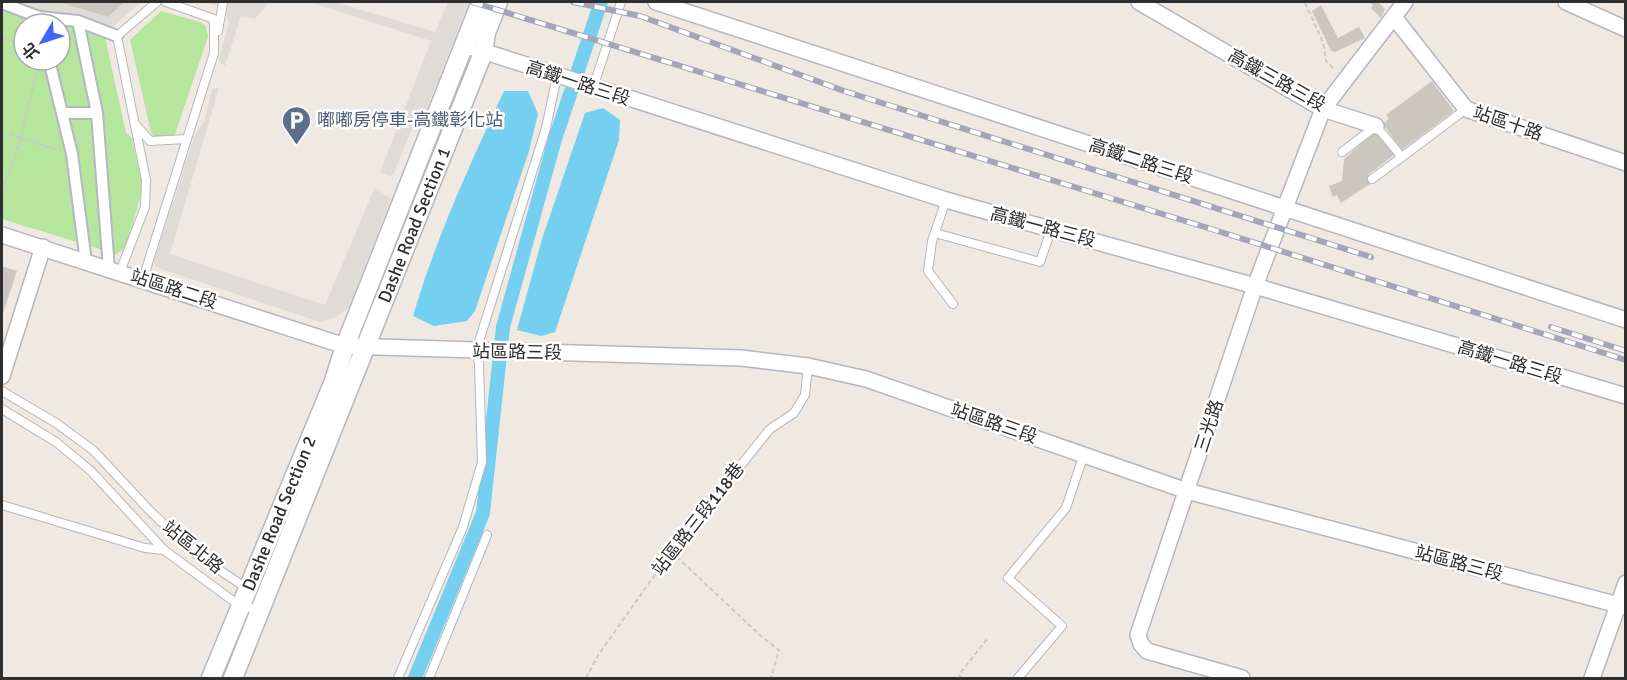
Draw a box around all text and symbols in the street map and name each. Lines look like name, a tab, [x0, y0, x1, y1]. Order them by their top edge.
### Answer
north arrow	[12, 12, 72, 72]
text: 北	[18, 38, 44, 63]
street label: 高鐵三路三段	[1224, 44, 1330, 116]
street label: 高鐵一路三段	[523, 56, 633, 110]
street label: 站區十路	[1470, 101, 1546, 145]
parking icon: 嘟嘟房停車-高鐵彰化站	[280, 104, 312, 146]
place label: 嘟嘟房停車-高鐵彰化站	[317, 109, 503, 131]
street label: 高鐵二路三段	[1086, 134, 1196, 188]
street label: Dashe Road Section 1	[373, 144, 455, 306]
street label: 高鐵一路三段	[988, 202, 1098, 252]
street label: 站區路二段	[128, 265, 220, 313]
street label: 高鐵一路三段	[1455, 336, 1565, 388]
street label: 站區路三段	[472, 340, 562, 364]
street label: 三光路	[1190, 397, 1228, 455]
street label: 站區路三段	[948, 398, 1040, 448]
street label: Dashe Road Section 2	[237, 433, 321, 594]
street label: 站區路三段118巷	[647, 458, 749, 580]
street label: 站區北路	[158, 516, 228, 578]
street label: 站區路三段	[1413, 541, 1505, 585]

